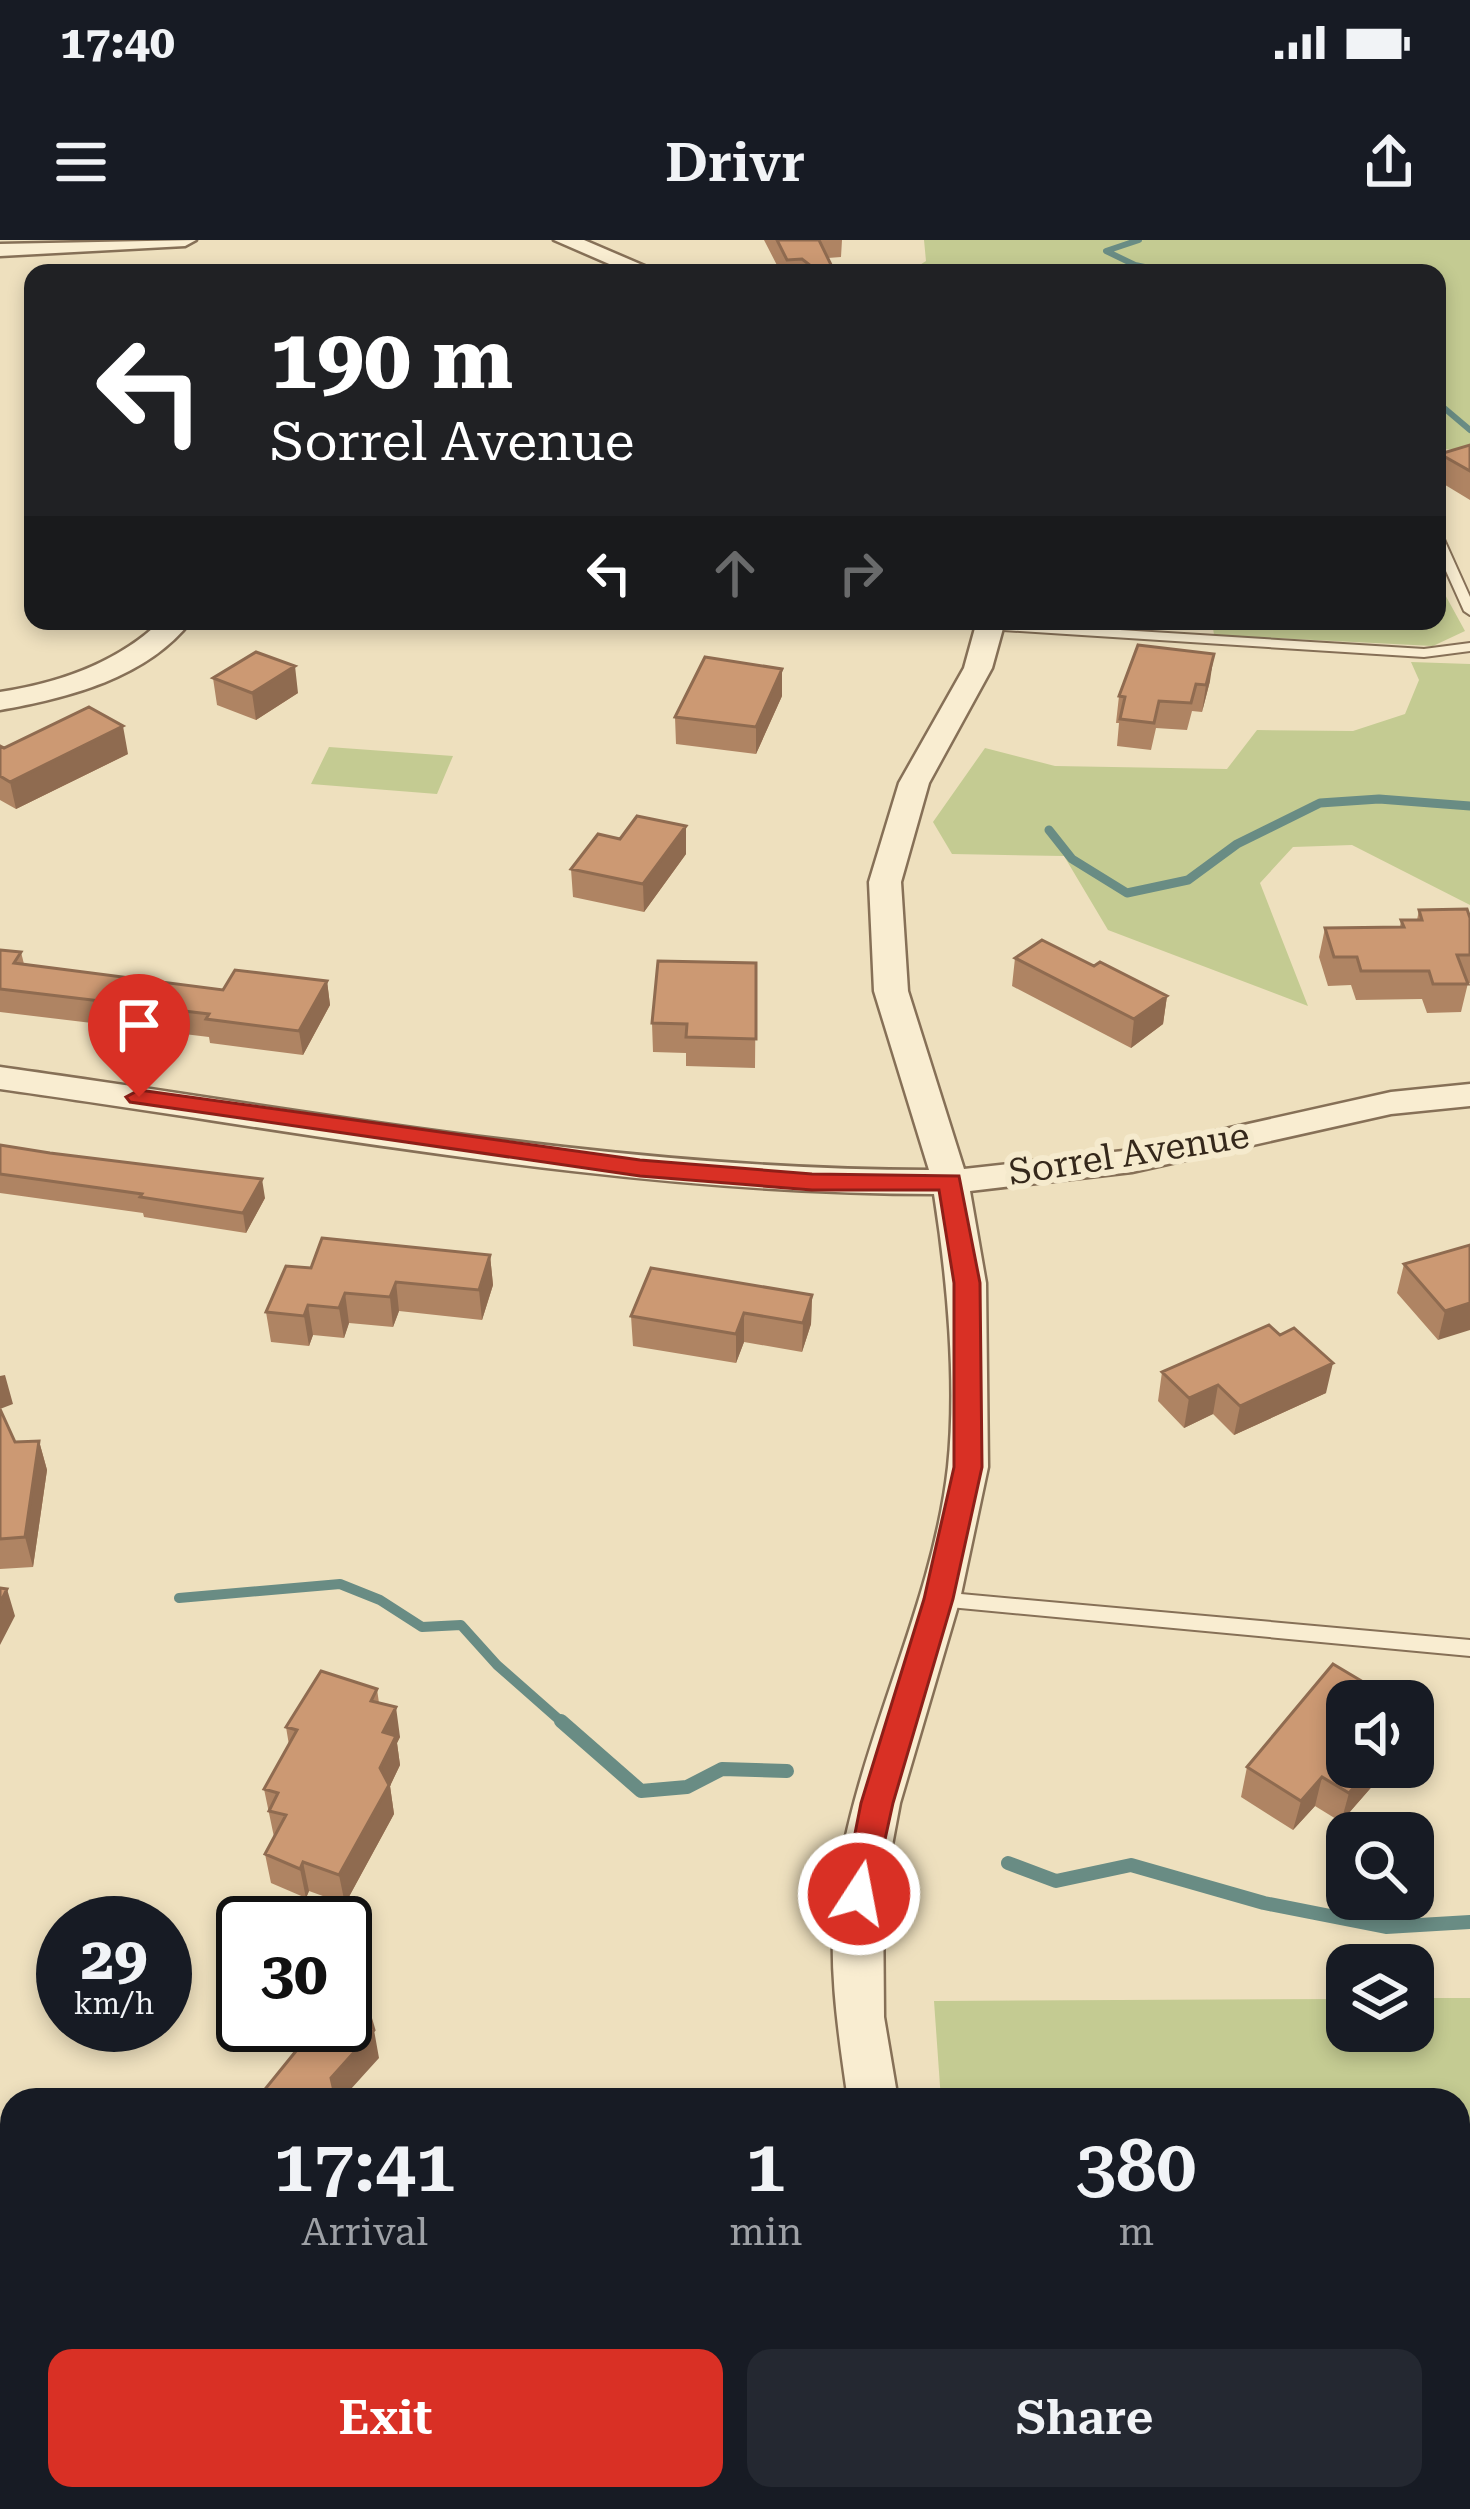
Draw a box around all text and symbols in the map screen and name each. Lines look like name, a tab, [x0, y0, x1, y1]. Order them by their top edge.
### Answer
text: 17:40	[60, 16, 175, 69]
icon: menu	[48, 129, 114, 195]
icon: share	[1356, 129, 1422, 195]
text: Drivr	[665, 131, 805, 194]
text: 190 m	[270, 310, 513, 408]
icon: left	[72, 312, 228, 468]
text: Sorrel Avenue	[270, 410, 635, 473]
icon: left	[576, 540, 642, 606]
icon: ahead	[702, 540, 768, 606]
icon: right	[828, 540, 894, 606]
pin	[88, 974, 190, 1097]
icon: arrive	[106, 992, 172, 1058]
street label: Sorrel Avenue	[1006, 1114, 1252, 1194]
map controls	[1326, 1680, 1434, 2052]
button: sound	[1326, 1680, 1434, 1788]
button: search	[1326, 1812, 1434, 1920]
position arrow	[796, 1831, 922, 1957]
speed limit sign: 30	[216, 1896, 372, 2052]
text: 29	[80, 1923, 148, 1994]
button: layers	[1326, 1944, 1434, 2052]
text: km/h	[74, 1986, 154, 2021]
text: 17:41	[273, 2124, 456, 2209]
text: 1	[746, 2124, 786, 2209]
text: 380	[1076, 2124, 1197, 2209]
text: Arrival	[301, 2209, 428, 2255]
text: min	[729, 2209, 802, 2255]
text: m	[1118, 2209, 1154, 2255]
button: Exit	[48, 2349, 723, 2487]
button: Share	[747, 2349, 1422, 2487]

